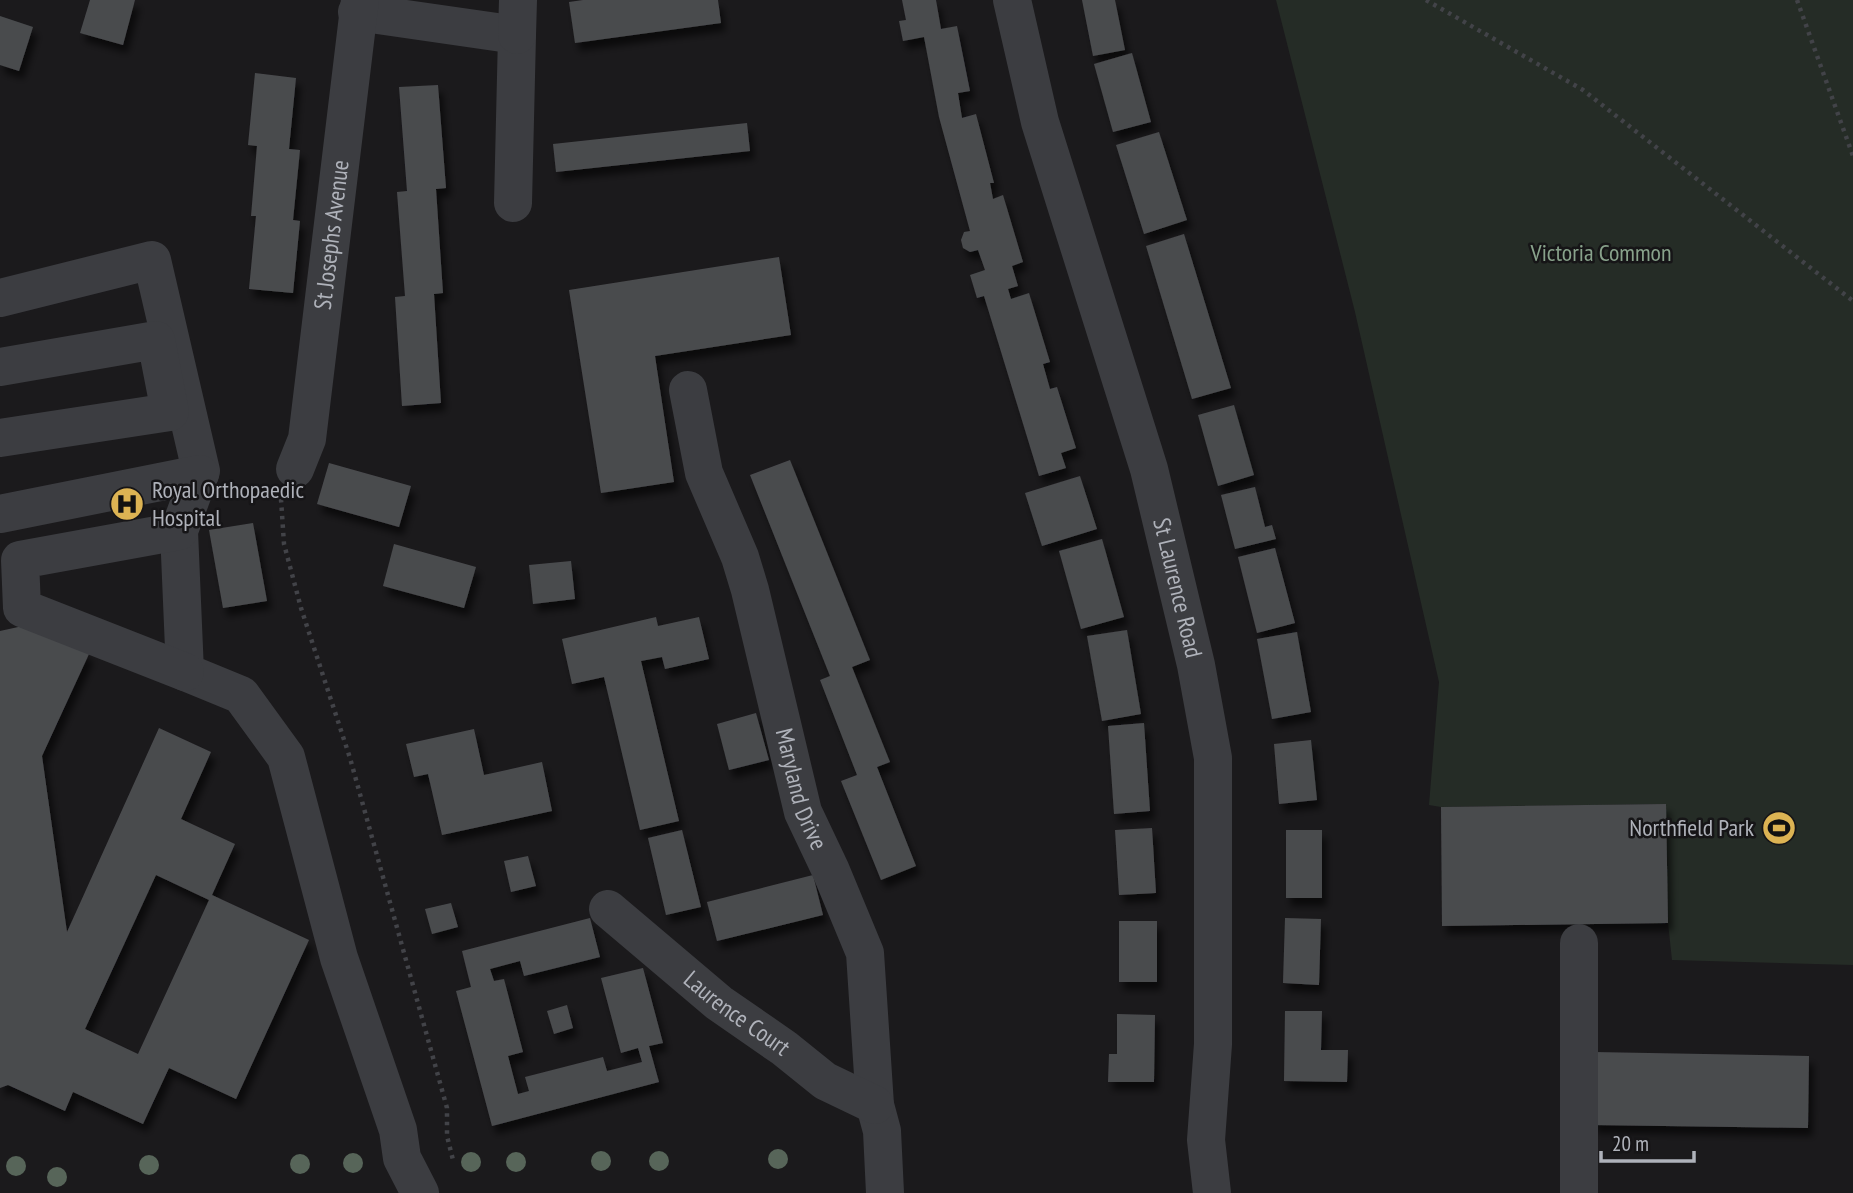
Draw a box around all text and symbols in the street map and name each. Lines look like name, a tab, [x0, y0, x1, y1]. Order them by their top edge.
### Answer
street label: St Josephs Avenue	[307, 158, 356, 311]
park label: Victoria Common	[1530, 237, 1671, 268]
place label: Royal Orthopaedic Hospital	[152, 474, 304, 533]
hospital icon: Royal Orthopaedic Hospital	[108, 485, 146, 523]
street label: St Laurence Road	[1146, 515, 1210, 661]
street label: Maryland Drive	[769, 725, 835, 855]
sports icon: Northfield Park	[1760, 809, 1798, 847]
place label: Northfield Park	[1629, 812, 1755, 843]
street label: Laurence Court	[677, 964, 797, 1062]
scale bar	[1601, 1120, 1694, 1164]
text: 20 m	[1612, 1130, 1649, 1157]

